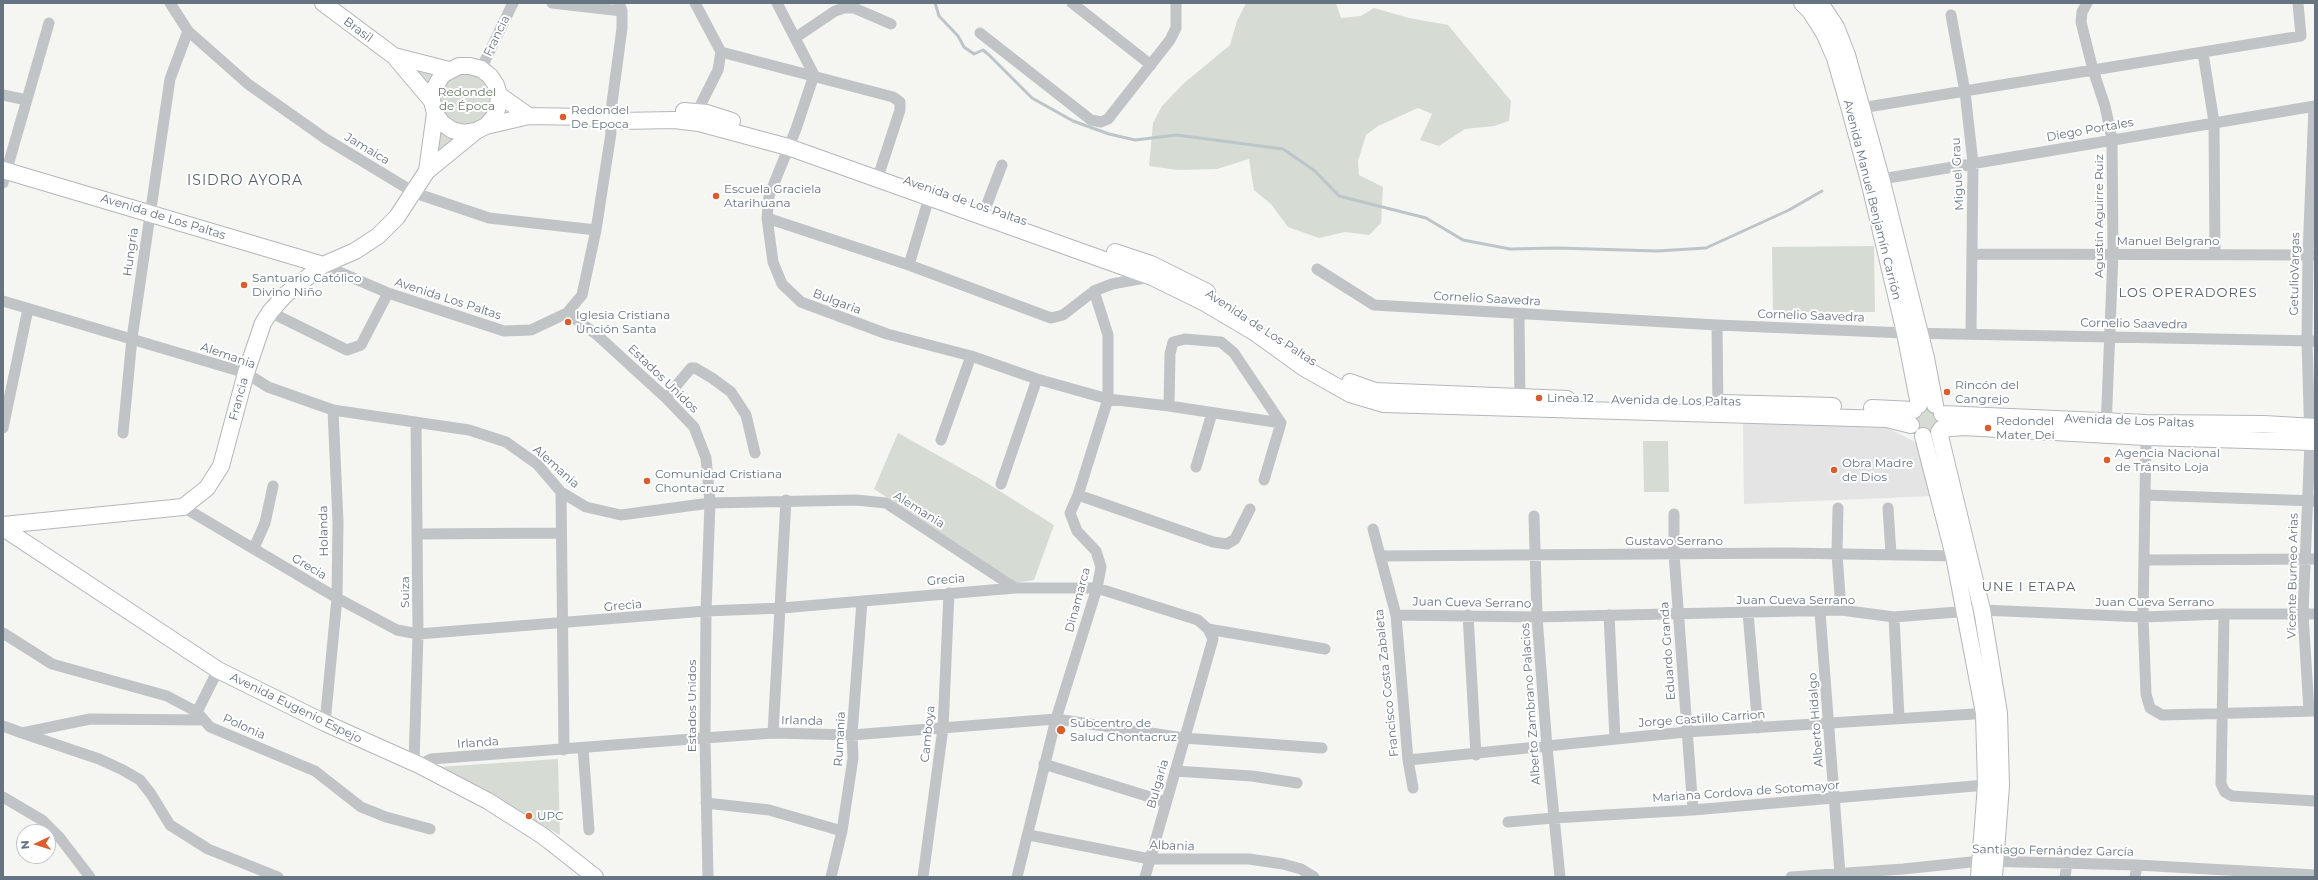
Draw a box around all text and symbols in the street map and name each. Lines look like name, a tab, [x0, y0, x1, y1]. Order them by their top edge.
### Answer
street label: Francia	[481, 13, 513, 59]
street label: Brasil	[341, 14, 375, 46]
park label: Redondel de Época	[438, 85, 496, 113]
street label: Avenida Manuel Benjamín Carrión	[1840, 98, 1904, 302]
place label: Redondel De Epoca	[571, 103, 629, 131]
marker: Redondel De Epoca	[558, 112, 568, 122]
street label: Diego Portales	[2045, 115, 2135, 145]
street label: Jamaica	[342, 130, 392, 168]
street label: Miguel Grau	[1949, 137, 1967, 211]
street label: Agustín Aguirre Ruiz	[2092, 154, 2106, 278]
district label: ISIDRO AYORA	[187, 173, 303, 189]
street label: Avenida de Los Paltas	[901, 173, 1029, 229]
place label: Escuela Graciela Atarihuana	[724, 182, 821, 210]
street label: Avenida de Los Paltas	[99, 191, 227, 243]
marker: Escuela Graciela Atarihuana	[711, 191, 721, 201]
street label: Hungria	[120, 227, 142, 277]
street label: GetulioVargas	[2287, 232, 2303, 316]
street label: Manuel Belgrano	[2116, 234, 2220, 248]
place label: Santuario Católico Divino Niño	[252, 271, 361, 299]
street label: Avenida Los Paltas	[393, 275, 503, 323]
marker: Santuario Católico Divino Niño	[239, 280, 249, 290]
district label: LOS OPERADORES	[2118, 285, 2258, 301]
street label: Bulgaria	[811, 286, 863, 318]
street label: Avenida de Los Paltas	[1203, 287, 1319, 369]
street label: Cornelio Saavedra	[1433, 289, 1541, 309]
street label: Cornelio Saavedra	[1757, 307, 1865, 325]
place label: Iglesia Cristiana Unción Santa	[576, 308, 670, 336]
street label: Cornelio Saavedra	[2080, 316, 2188, 332]
marker: Iglesia Cristiana Unción Santa	[563, 317, 573, 327]
street label: Alemania	[199, 340, 257, 372]
street label: Estados Unidos	[625, 342, 701, 416]
street label: Francia	[226, 376, 252, 422]
place label: Rincón del Cangrejo	[1955, 378, 2019, 406]
marker: Rincón del Cangrejo	[1942, 387, 1952, 397]
place label: Linea 12	[1547, 391, 1594, 405]
marker: Linea 12	[1534, 393, 1544, 403]
street label: Avenida de Los Paltas	[1611, 393, 1741, 409]
street label: Avenida de Los Paltas	[2064, 412, 2194, 430]
place label: Redondel Mater Dei	[1996, 414, 2055, 442]
marker: Redondel Mater Dei	[1983, 423, 1993, 433]
street label: Alemania	[530, 442, 582, 492]
place label: Agencia Nacional de Tránsito Loja	[2115, 446, 2220, 474]
marker: Agencia Nacional de Tránsito Loja	[2102, 455, 2112, 465]
place label: Obra Madre de Dios	[1842, 456, 1913, 484]
marker: Obra Madre de Dios	[1829, 465, 1839, 475]
place label: Comunidad Cristiana Chontacruz	[655, 467, 782, 495]
marker: Comunidad Cristiana Chontacruz	[642, 476, 652, 486]
street label: Alemania	[891, 489, 947, 531]
street label: Holanda	[316, 505, 332, 557]
street label: Vicente Burneo Arias	[2285, 513, 2301, 639]
street label: Gustavo Serrano	[1625, 534, 1723, 548]
street label: Grecia	[289, 551, 329, 583]
street label: Dinamarca	[1062, 566, 1094, 634]
street label: Grecia	[926, 571, 966, 589]
street label: Suiza	[398, 576, 412, 608]
district label: UNE I ETAPA	[1982, 579, 2076, 595]
street label: Juan Cueva Serrano	[1737, 593, 1855, 607]
street label: Juan Cueva Serrano	[1412, 595, 1532, 611]
street label: Juan Cueva Serrano	[2096, 595, 2214, 609]
street label: Grecia	[603, 597, 643, 615]
street label: Eduardo Granda	[1657, 601, 1679, 701]
street label: Francisco Costa Zabaleta	[1372, 608, 1402, 758]
street label: Alberto Zambrano Palacios	[1518, 622, 1544, 786]
street label: Estados Unidos	[685, 660, 699, 752]
street label: Avenida Eugenio Espejo	[228, 670, 364, 746]
street label: Alberto Hidalgo	[1806, 672, 1826, 768]
street label: Camboya	[918, 705, 938, 763]
street label: Jorge Castillo Carrion	[1638, 707, 1766, 731]
street label: Polonia	[220, 711, 268, 743]
street label: Rumania	[831, 711, 849, 767]
street label: Irlanda	[781, 713, 823, 729]
place label: Subcentro de Salud Chontacruz	[1070, 716, 1177, 744]
marker: Subcentro de Salud Chontacruz	[1055, 724, 1067, 736]
street label: Irlanda	[457, 734, 499, 752]
street label: Bulgaria	[1144, 758, 1172, 810]
street label: Mariana Cordova de Sotomayor	[1652, 778, 1840, 806]
place label: UPC	[537, 809, 564, 823]
marker: UPC	[524, 811, 534, 821]
north arrow	[16, 824, 56, 864]
street label: Albania	[1149, 838, 1195, 854]
text: N	[18, 840, 32, 850]
street label: Santiago Fernández García	[1972, 842, 2134, 860]

